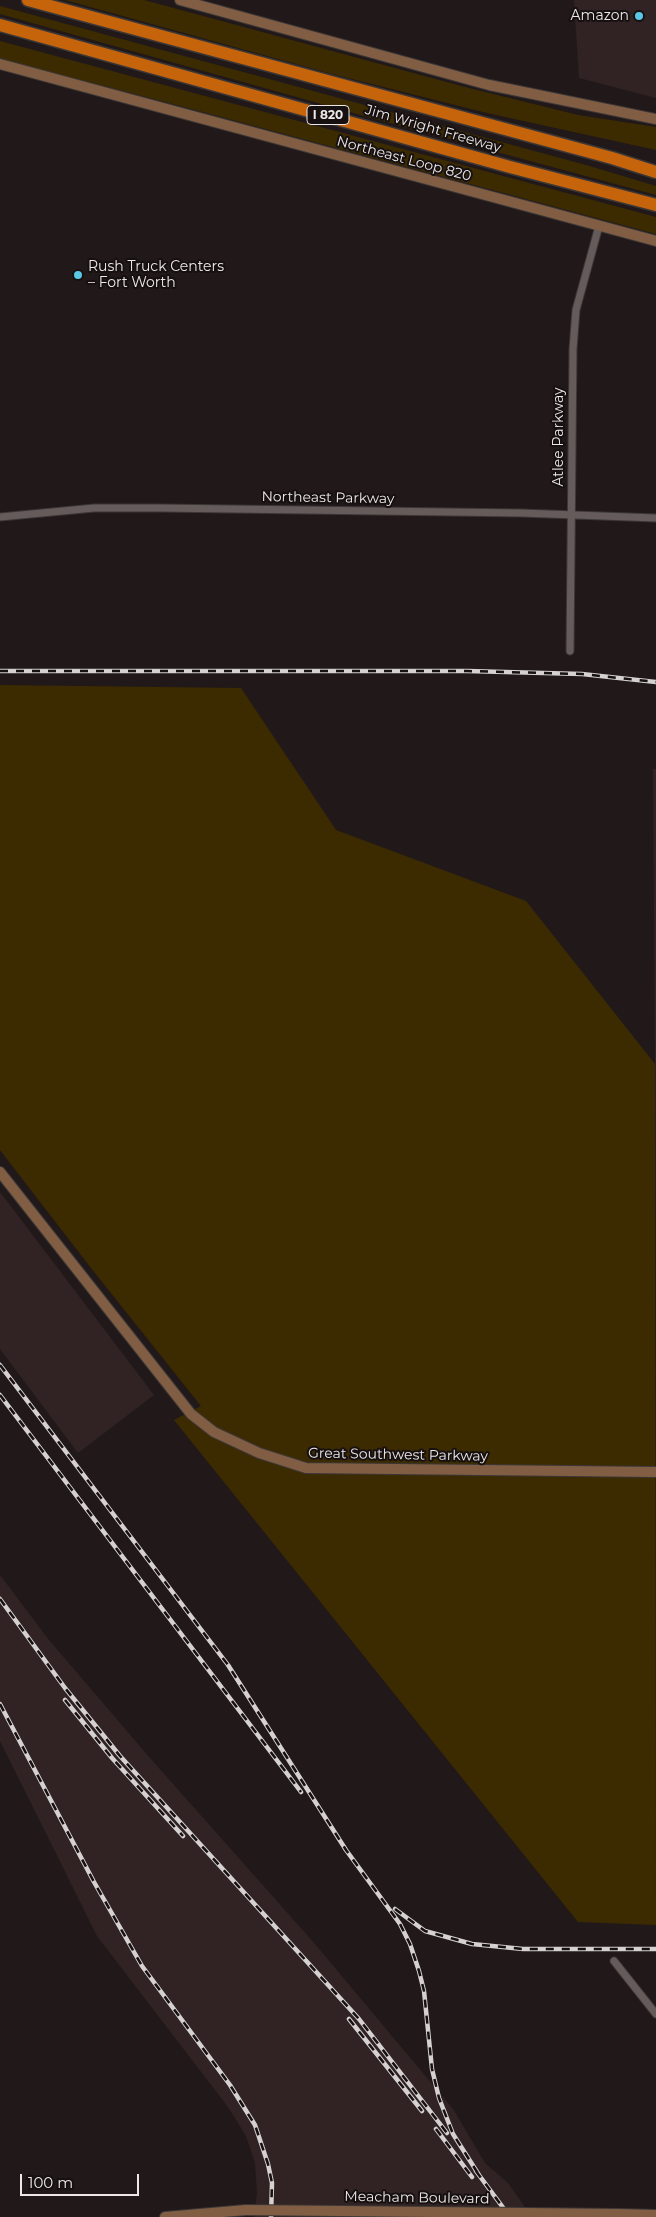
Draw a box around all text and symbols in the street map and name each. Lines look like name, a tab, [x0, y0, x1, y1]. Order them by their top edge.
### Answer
place label: Amazon	[571, 8, 629, 24]
marker: Amazon	[633, 10, 645, 22]
street label: Jim Wright Freeway	[363, 102, 503, 156]
road number: I 820	[307, 106, 349, 124]
street label: Northeast Loop 820	[335, 133, 473, 185]
place label: Rush Truck Centers – Fort Worth	[88, 259, 224, 292]
marker: Rush Truck Centers – Fort Worth	[72, 269, 84, 281]
street label: Atlee Parkway	[551, 387, 567, 487]
street label: Northeast Parkway	[261, 488, 395, 508]
street label: Great Southwest Parkway	[308, 1445, 488, 1465]
scale bar	[22, 2164, 141, 2196]
text: 100 m	[28, 2173, 73, 2192]
street label: Meacham Boulevard	[344, 2188, 490, 2208]

